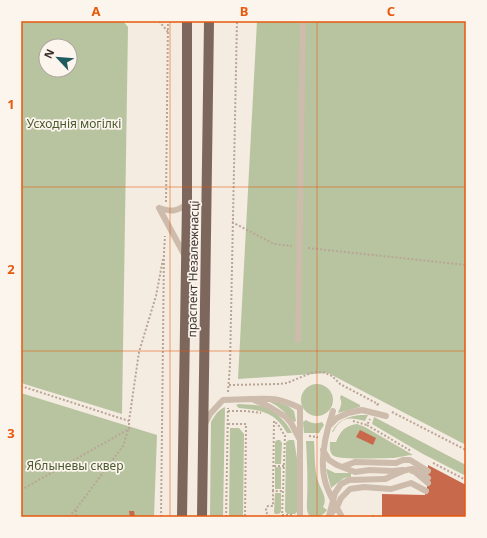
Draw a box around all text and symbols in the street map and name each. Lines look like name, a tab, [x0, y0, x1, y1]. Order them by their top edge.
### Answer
text: A	[92, 2, 101, 20]
text: B	[240, 2, 248, 20]
text: C	[387, 2, 395, 20]
north arrow	[38, 38, 78, 78]
text: N	[40, 46, 57, 61]
text: 1	[7, 95, 15, 113]
park label: Усходнія могілкі	[27, 115, 121, 132]
street label: праспект Незалежнасці	[183, 200, 203, 338]
text: 2	[7, 260, 15, 278]
text: 3	[7, 424, 15, 442]
park label: Яблыневы сквер	[27, 457, 123, 474]

